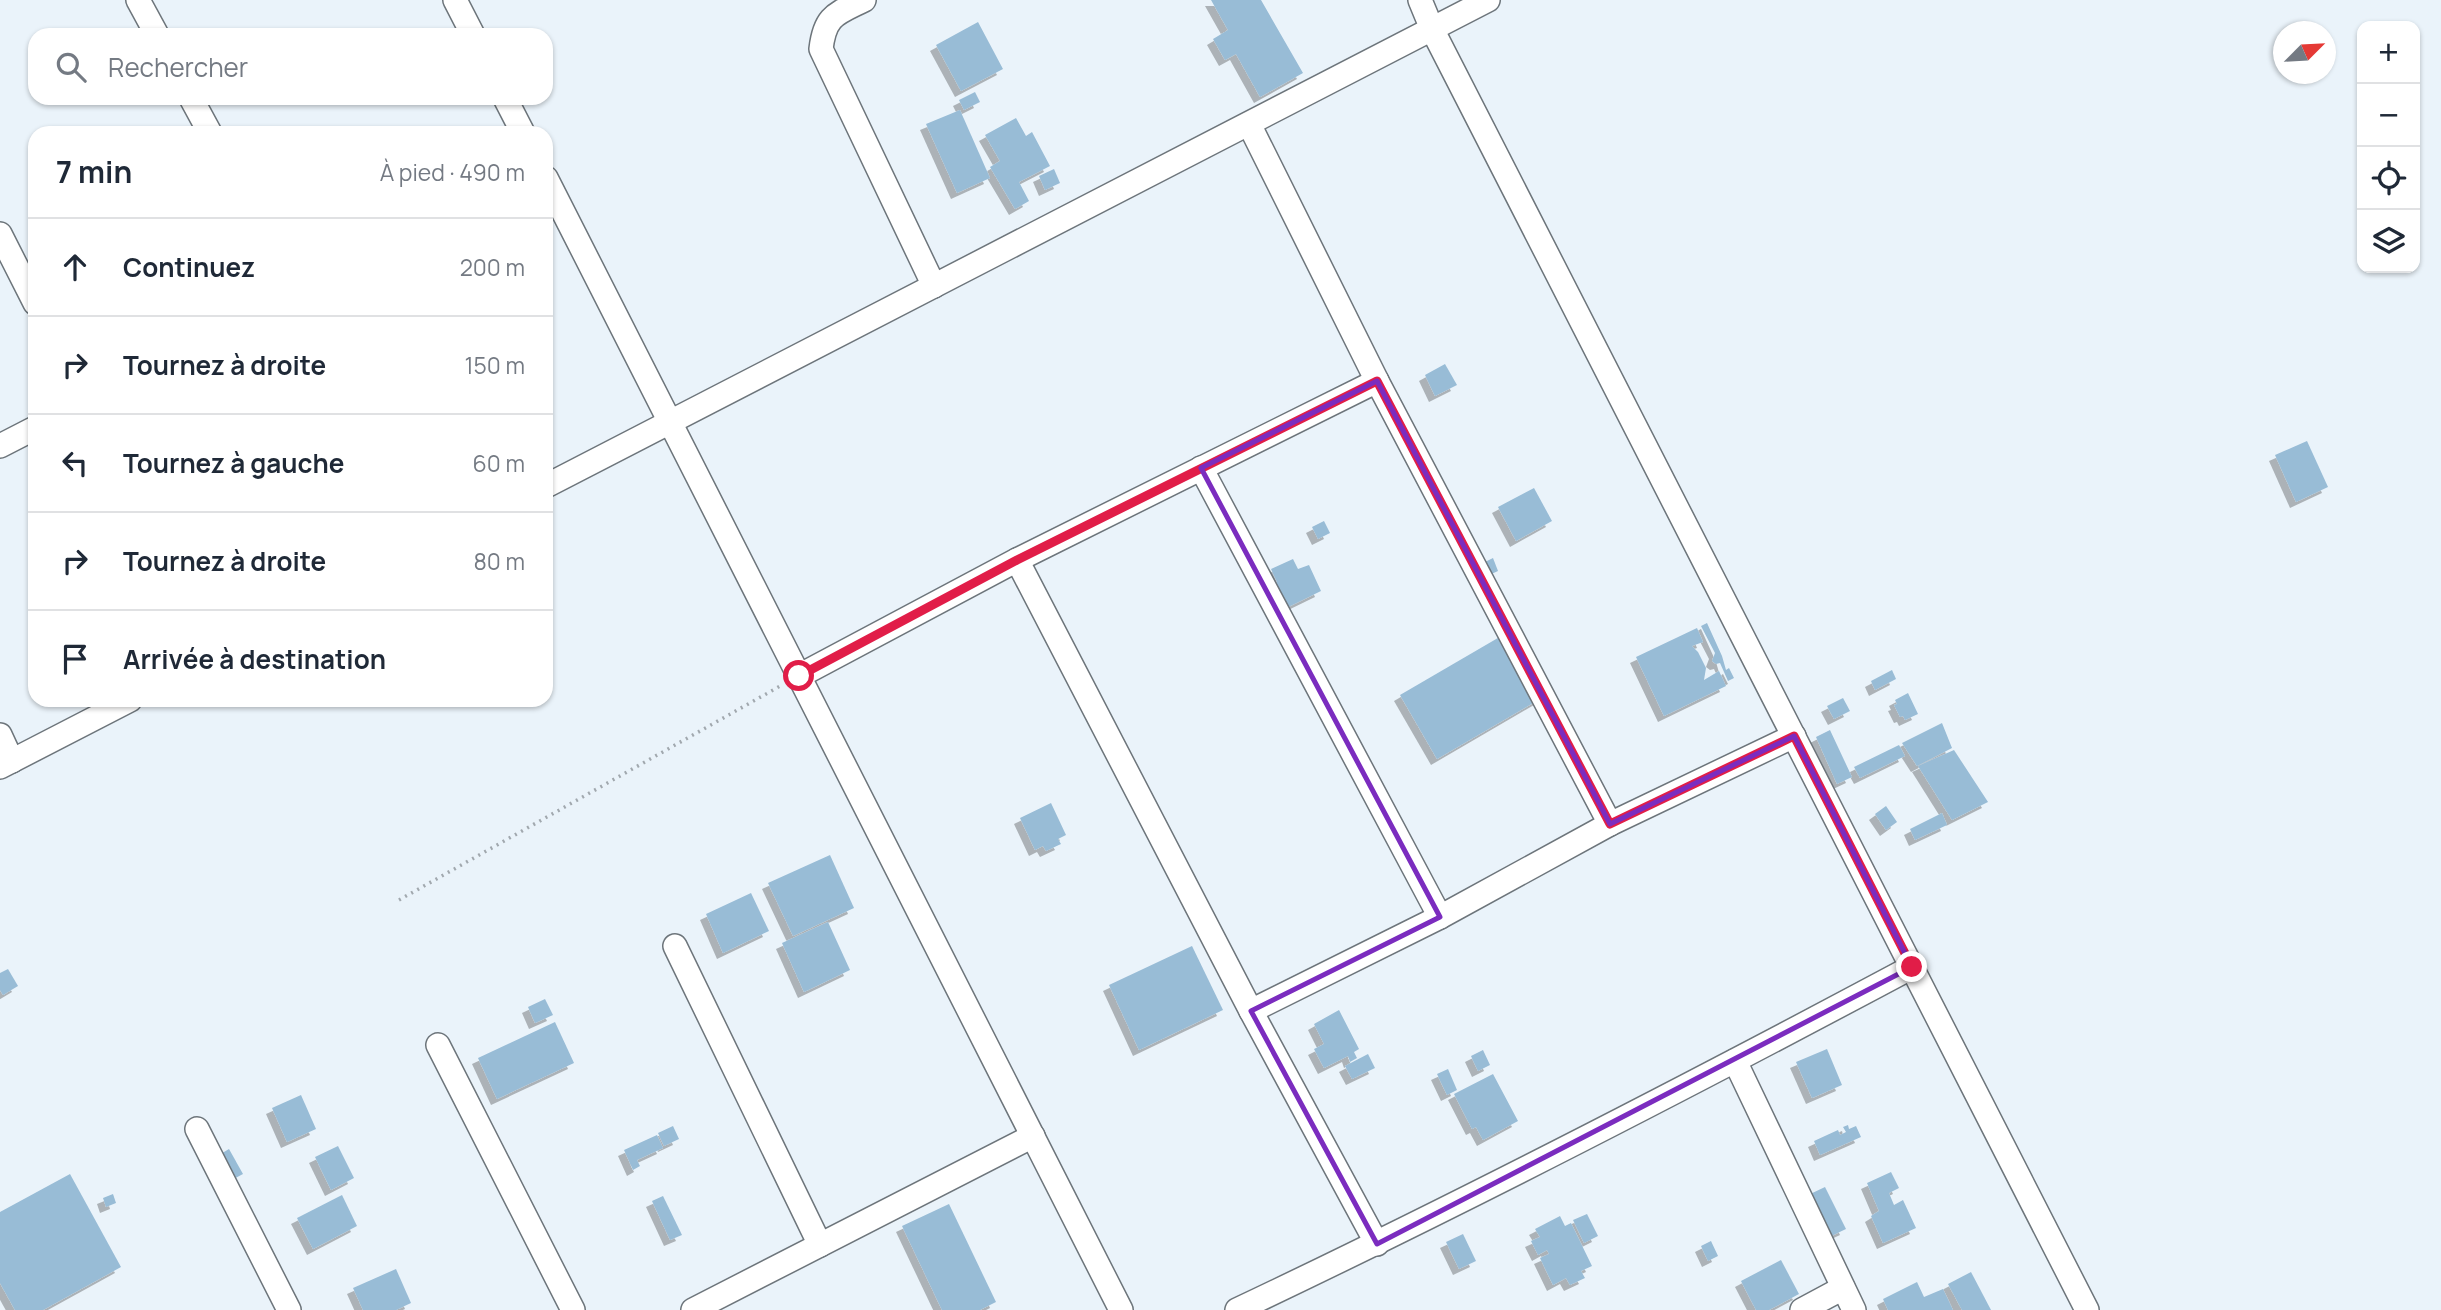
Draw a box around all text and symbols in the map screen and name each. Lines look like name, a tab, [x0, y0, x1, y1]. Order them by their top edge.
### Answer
north arrow	[2273, 21, 2336, 84]
map controls	[2357, 21, 2420, 273]
button: +	[2357, 21, 2420, 84]
search box	[28, 28, 553, 105]
icon: search	[52, 48, 90, 86]
text: Rechercher	[108, 49, 248, 85]
button: −	[2357, 84, 2420, 147]
button: locate	[2357, 147, 2420, 210]
text: 7 min	[56, 151, 132, 192]
text: À pied · 490 m	[380, 156, 525, 188]
button: layers	[2357, 210, 2420, 273]
icon: ahead	[56, 248, 94, 286]
text: Continuez	[123, 249, 255, 285]
text: 200 m	[460, 251, 525, 283]
icon: right	[56, 346, 94, 384]
text: Tournez à droite	[123, 347, 326, 383]
text: 150 m	[465, 349, 525, 381]
icon: left	[56, 444, 94, 482]
text: Tournez à gauche	[123, 445, 344, 481]
text: 60 m	[473, 447, 525, 479]
icon: right	[56, 542, 94, 580]
text: Tournez à droite	[123, 543, 326, 579]
text: 80 m	[474, 545, 525, 577]
icon: arrive	[56, 640, 94, 678]
text: Arrivée à destination	[123, 641, 386, 677]
route start	[783, 660, 814, 691]
route end	[1896, 951, 1927, 982]

